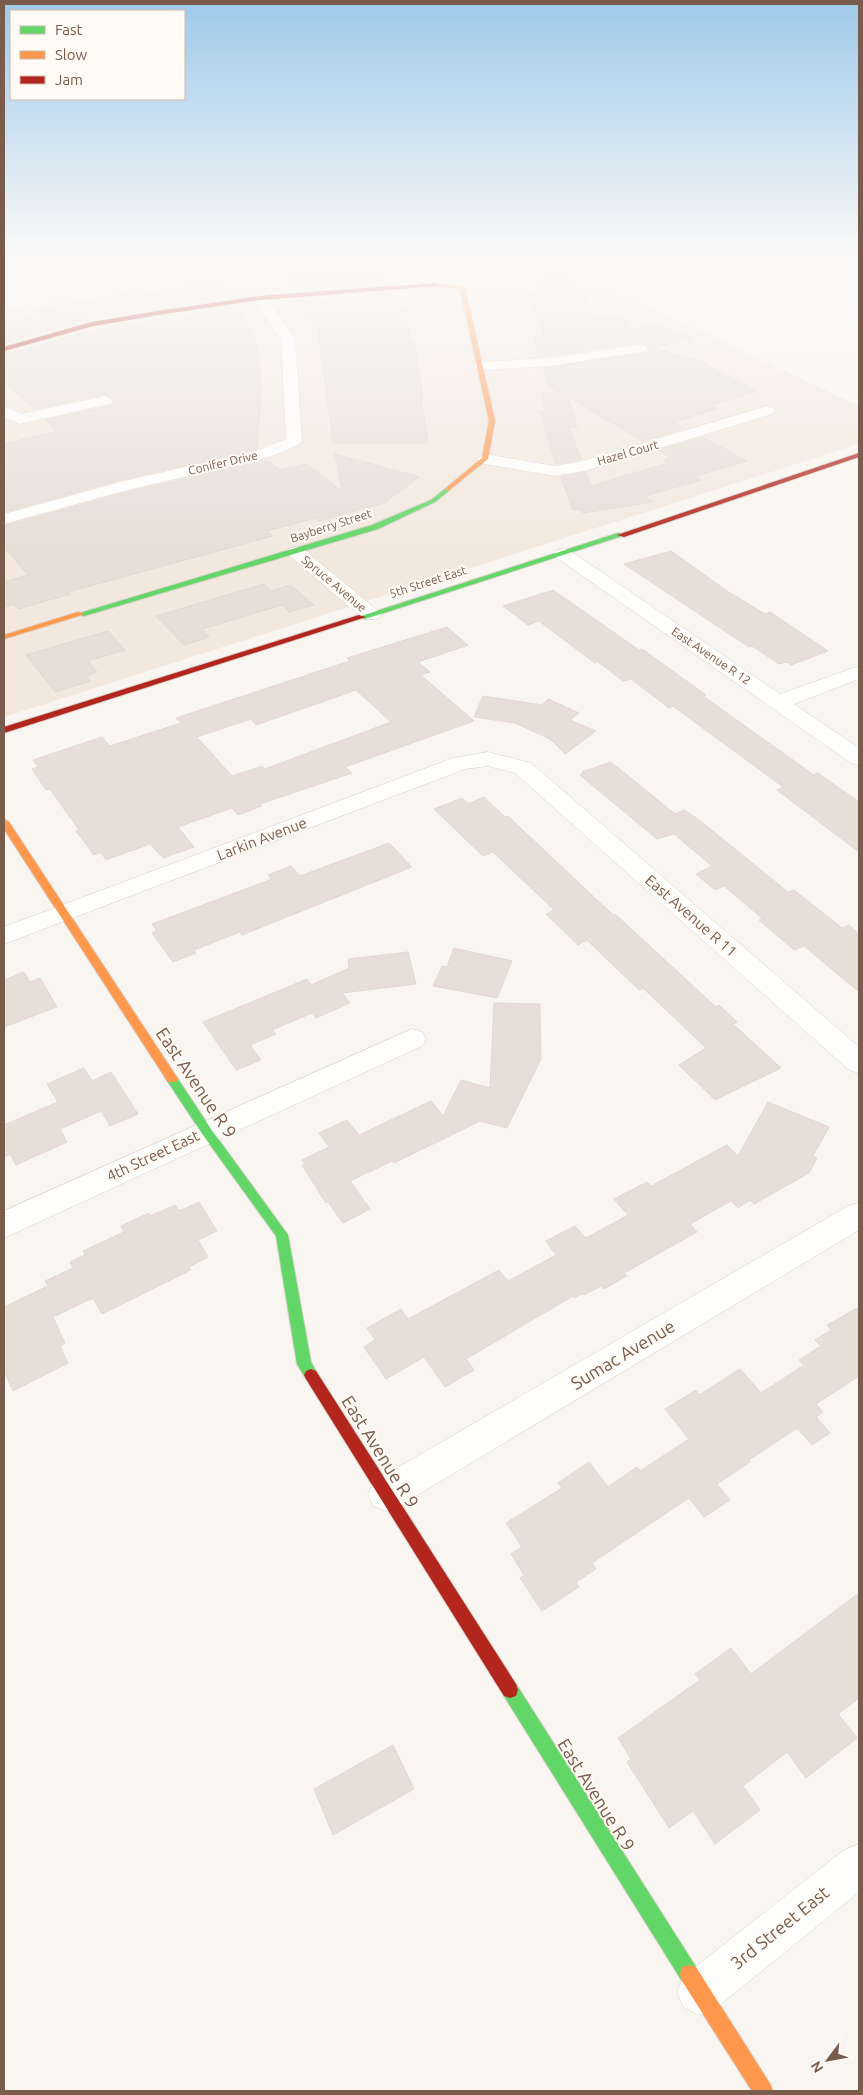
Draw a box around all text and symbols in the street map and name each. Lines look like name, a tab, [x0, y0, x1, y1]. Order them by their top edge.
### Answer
legend	[10, 10, 185, 100]
text: Fast	[55, 21, 83, 38]
text: Slow	[55, 46, 88, 63]
text: Jam	[55, 71, 83, 88]
street label: Hazel Court	[596, 438, 660, 467]
street label: Conifer Drive	[187, 448, 259, 477]
street label: Bayberry Street	[289, 506, 373, 545]
street label: Spruce Avenue	[299, 553, 369, 614]
street label: 5th Street East	[388, 563, 468, 600]
street label: East Avenue R 12	[669, 624, 753, 687]
street label: Larkin Avenue	[215, 814, 309, 863]
street label: East Avenue R 11	[642, 871, 741, 960]
street label: East Avenue R 9	[153, 1024, 241, 1141]
street label: 4th Street East	[104, 1127, 202, 1184]
street label: Sumac Avenue	[567, 1315, 678, 1393]
street label: East Avenue R 9	[338, 1392, 423, 1511]
street label: East Avenue R 9	[554, 1735, 639, 1854]
street label: 3rd Street East	[726, 1882, 832, 1973]
north arrow	[803, 2035, 853, 2085]
text: N	[807, 2058, 827, 2076]

